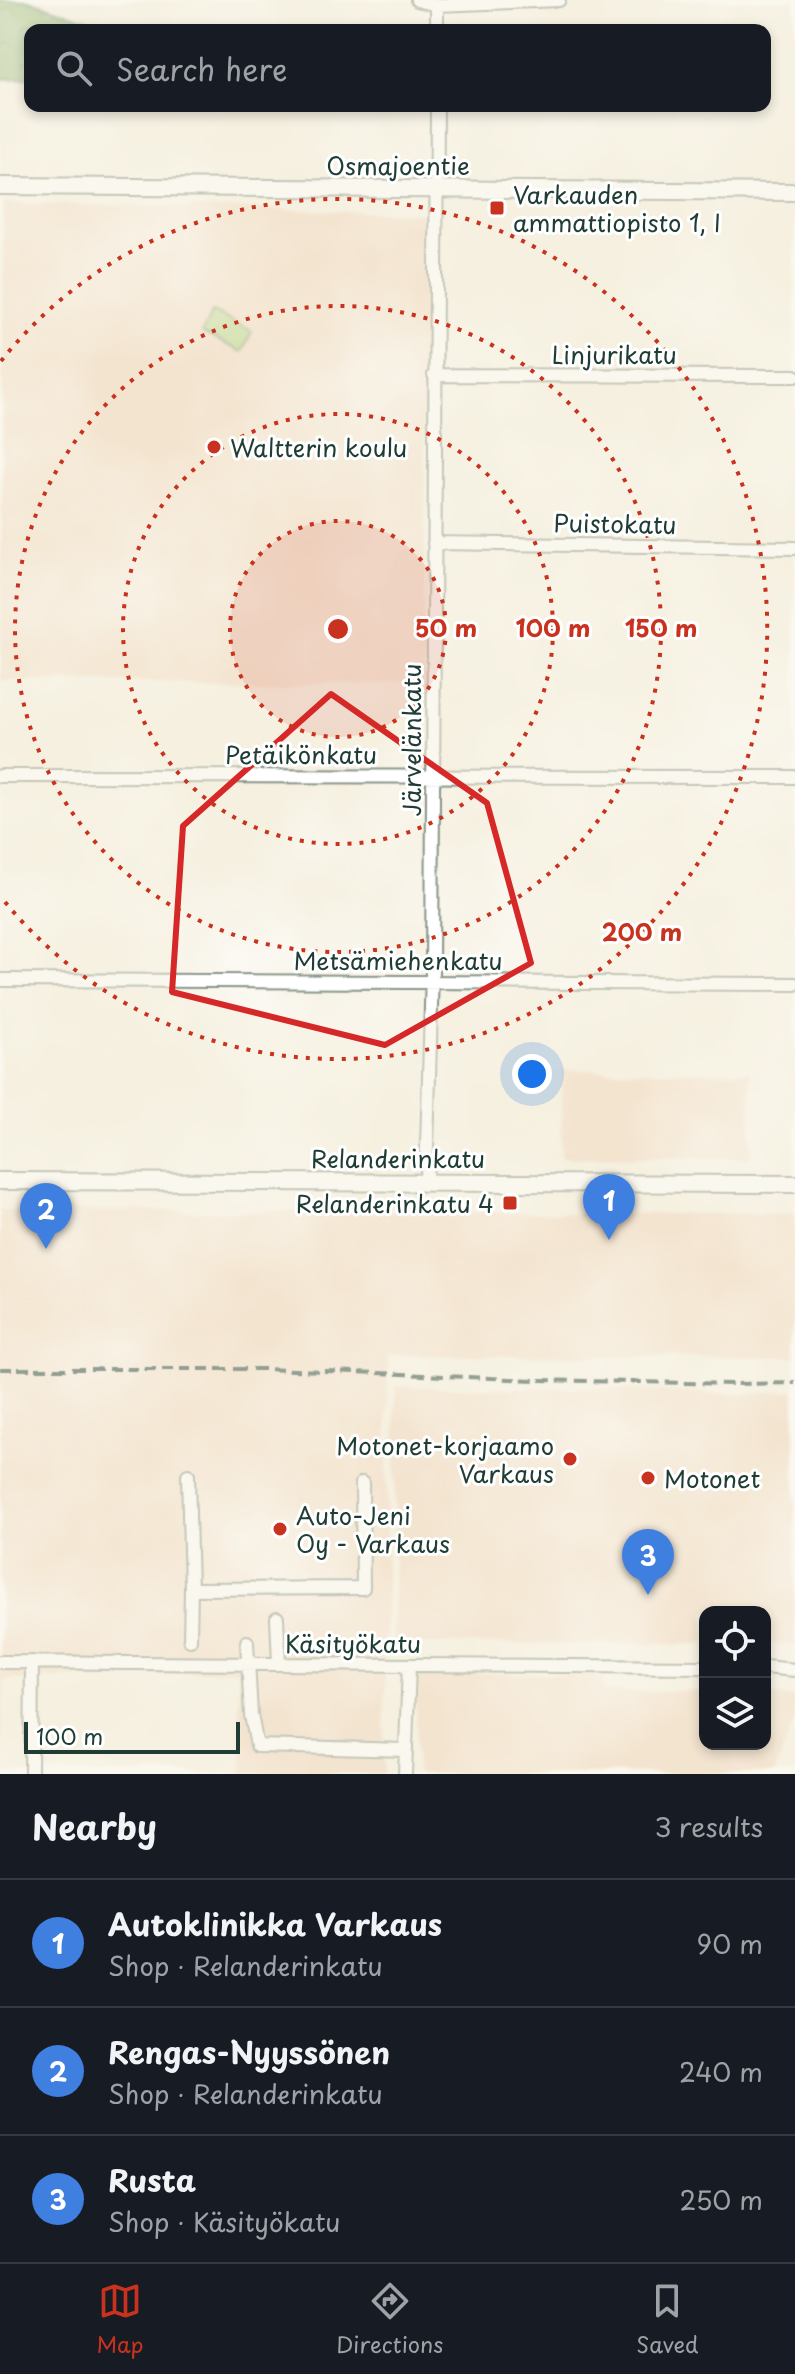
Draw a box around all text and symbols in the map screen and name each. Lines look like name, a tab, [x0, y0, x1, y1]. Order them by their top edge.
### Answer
search box	[24, 24, 771, 112]
icon: search	[52, 46, 96, 90]
text: Search here	[116, 46, 288, 91]
street label: Osmajoentie	[326, 147, 470, 183]
place label: Varkauden ammattiopisto 1, I	[513, 176, 721, 240]
marker: Varkauden ammattiopisto 1, I	[488, 199, 506, 217]
street label: Linjurikatu	[551, 336, 677, 372]
place label: Waltterin koulu	[230, 429, 407, 465]
marker: Waltterin koulu	[205, 438, 223, 456]
street label: Puistokatu	[553, 504, 677, 542]
text: 50 m	[415, 609, 477, 645]
text: 100 m	[516, 609, 590, 645]
text: 150 m	[625, 609, 697, 645]
centre of rings	[324, 615, 352, 643]
street label: Järvelänkatu	[393, 664, 429, 816]
street label: Petäikönkatu	[225, 736, 377, 772]
text: 200 m	[602, 913, 682, 949]
street label: Metsämiehenkatu	[294, 942, 502, 978]
your location	[512, 1054, 552, 1094]
street label: Relanderinkatu	[311, 1140, 485, 1176]
pin: 1	[583, 1174, 635, 1240]
pin: 2	[20, 1183, 72, 1249]
place label: Relanderinkatu 4	[296, 1185, 494, 1221]
marker: Relanderinkatu 4	[501, 1194, 519, 1212]
place label: Motonet-korjaamo Varkaus	[336, 1427, 554, 1491]
marker: Motonet-korjaamo Varkaus	[561, 1450, 579, 1468]
place label: Motonet	[664, 1460, 760, 1496]
marker: Motonet	[639, 1469, 657, 1487]
place label: Auto-Jeni Oy - Varkaus	[296, 1497, 450, 1561]
marker: Auto-Jeni Oy - Varkaus	[271, 1520, 289, 1538]
pin: 3	[622, 1529, 674, 1595]
map controls	[699, 1606, 771, 1750]
button: locate	[699, 1606, 771, 1678]
street label: Käsityökatu	[285, 1625, 421, 1661]
button: layers	[699, 1678, 771, 1750]
scale bar	[24, 1718, 240, 1754]
text: 100 m	[36, 1719, 103, 1752]
text: Nearby	[32, 1800, 157, 1852]
text: 3 results	[655, 1807, 763, 1846]
text: Autoklinikka Varkaus	[108, 1901, 442, 1946]
text: 1	[52, 1924, 64, 1963]
text: 90 m	[696, 1924, 763, 1963]
text: Shop · Relanderinkatu	[108, 1946, 383, 1985]
text: Rengas-Nyyssönen	[108, 2029, 390, 2074]
text: 2	[49, 2052, 67, 2091]
text: 240 m	[679, 2052, 763, 2091]
text: Shop · Relanderinkatu	[108, 2074, 383, 2113]
text: Rusta	[108, 2157, 196, 2202]
text: 3	[49, 2180, 67, 2219]
text: 250 m	[679, 2180, 763, 2219]
text: Shop · Käsityökatu	[108, 2202, 341, 2241]
tab: Map	[96, 2279, 143, 2360]
tab: Directions	[336, 2279, 443, 2360]
tab: Saved	[636, 2279, 699, 2360]

